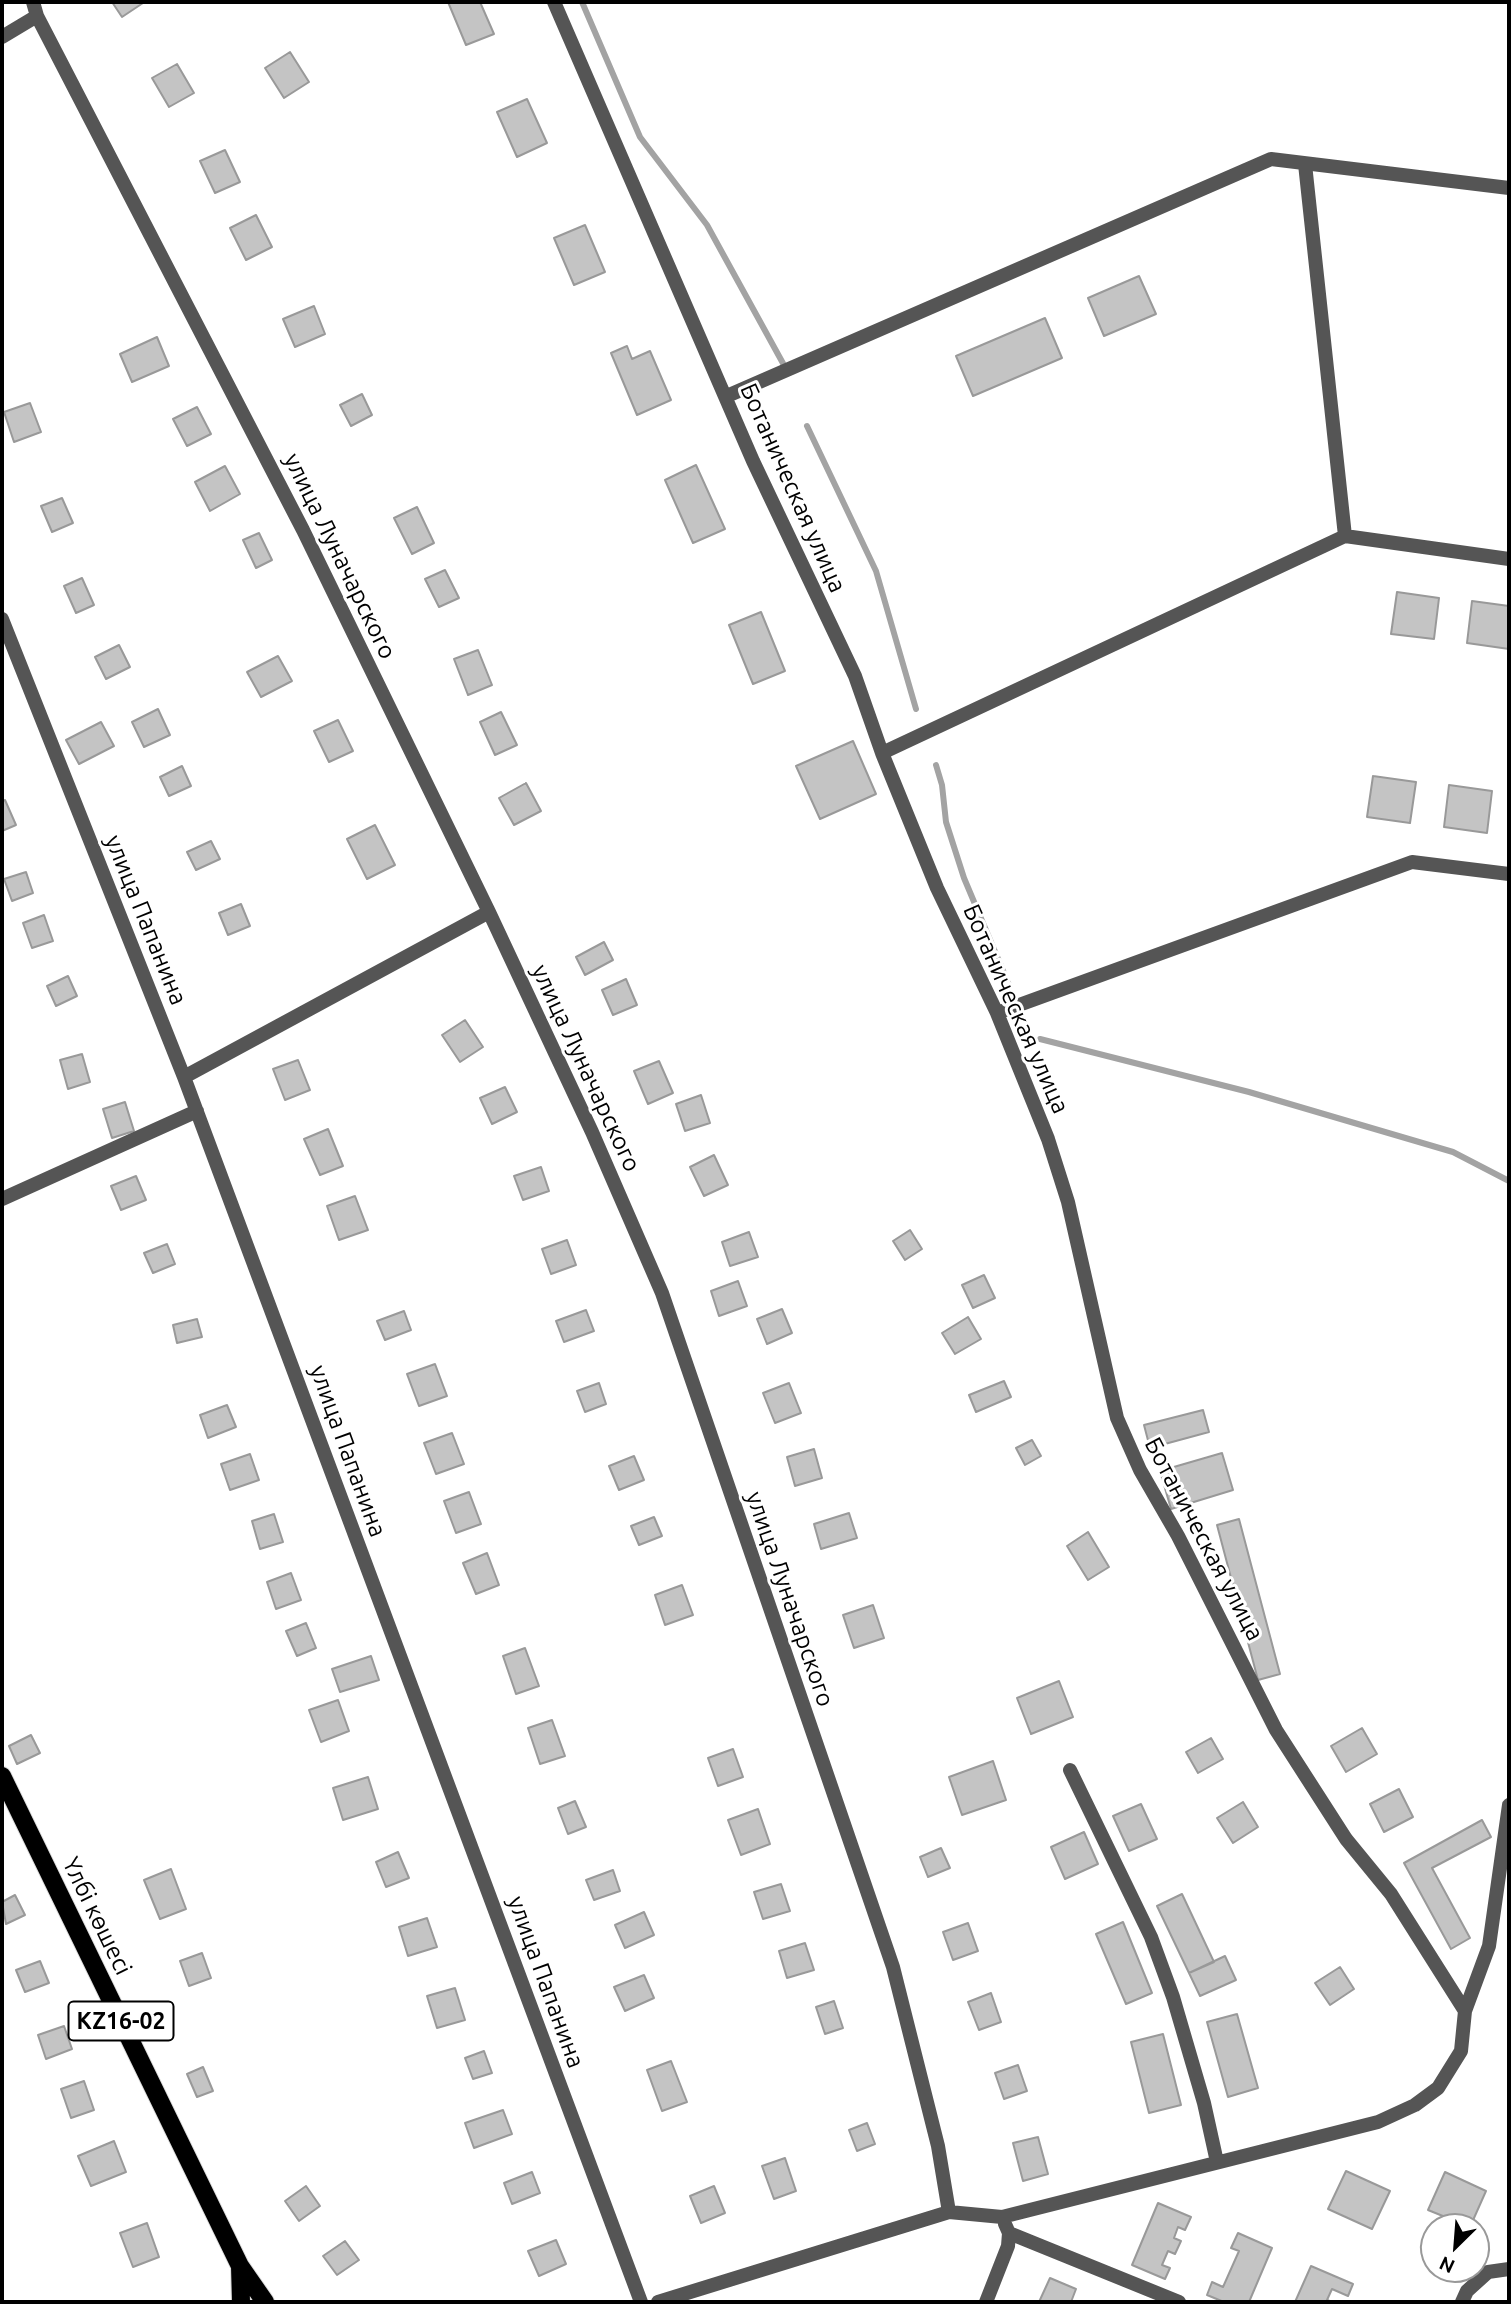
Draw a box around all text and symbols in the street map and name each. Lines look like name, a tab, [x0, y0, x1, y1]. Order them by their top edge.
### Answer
street label: Ботаническая улица	[734, 379, 852, 597]
street label: улица Луначарского	[278, 448, 402, 664]
street label: улица Папанина	[99, 831, 193, 1009]
street label: Ботаническая улица	[957, 900, 1075, 1118]
street label: улица Луначарского	[525, 960, 647, 1176]
street label: улица Папанина	[304, 1361, 392, 1541]
street label: Ботаническая улица	[1138, 1433, 1270, 1645]
street label: улица Луначарского	[740, 1488, 840, 1710]
street label: Үлбі көшесі	[56, 1852, 138, 1980]
street label: улица Папанина	[502, 1892, 590, 2072]
road number: KZ16-02	[68, 2002, 174, 2040]
north arrow	[1420, 2213, 1490, 2283]
text: N	[1436, 2252, 1458, 2278]

